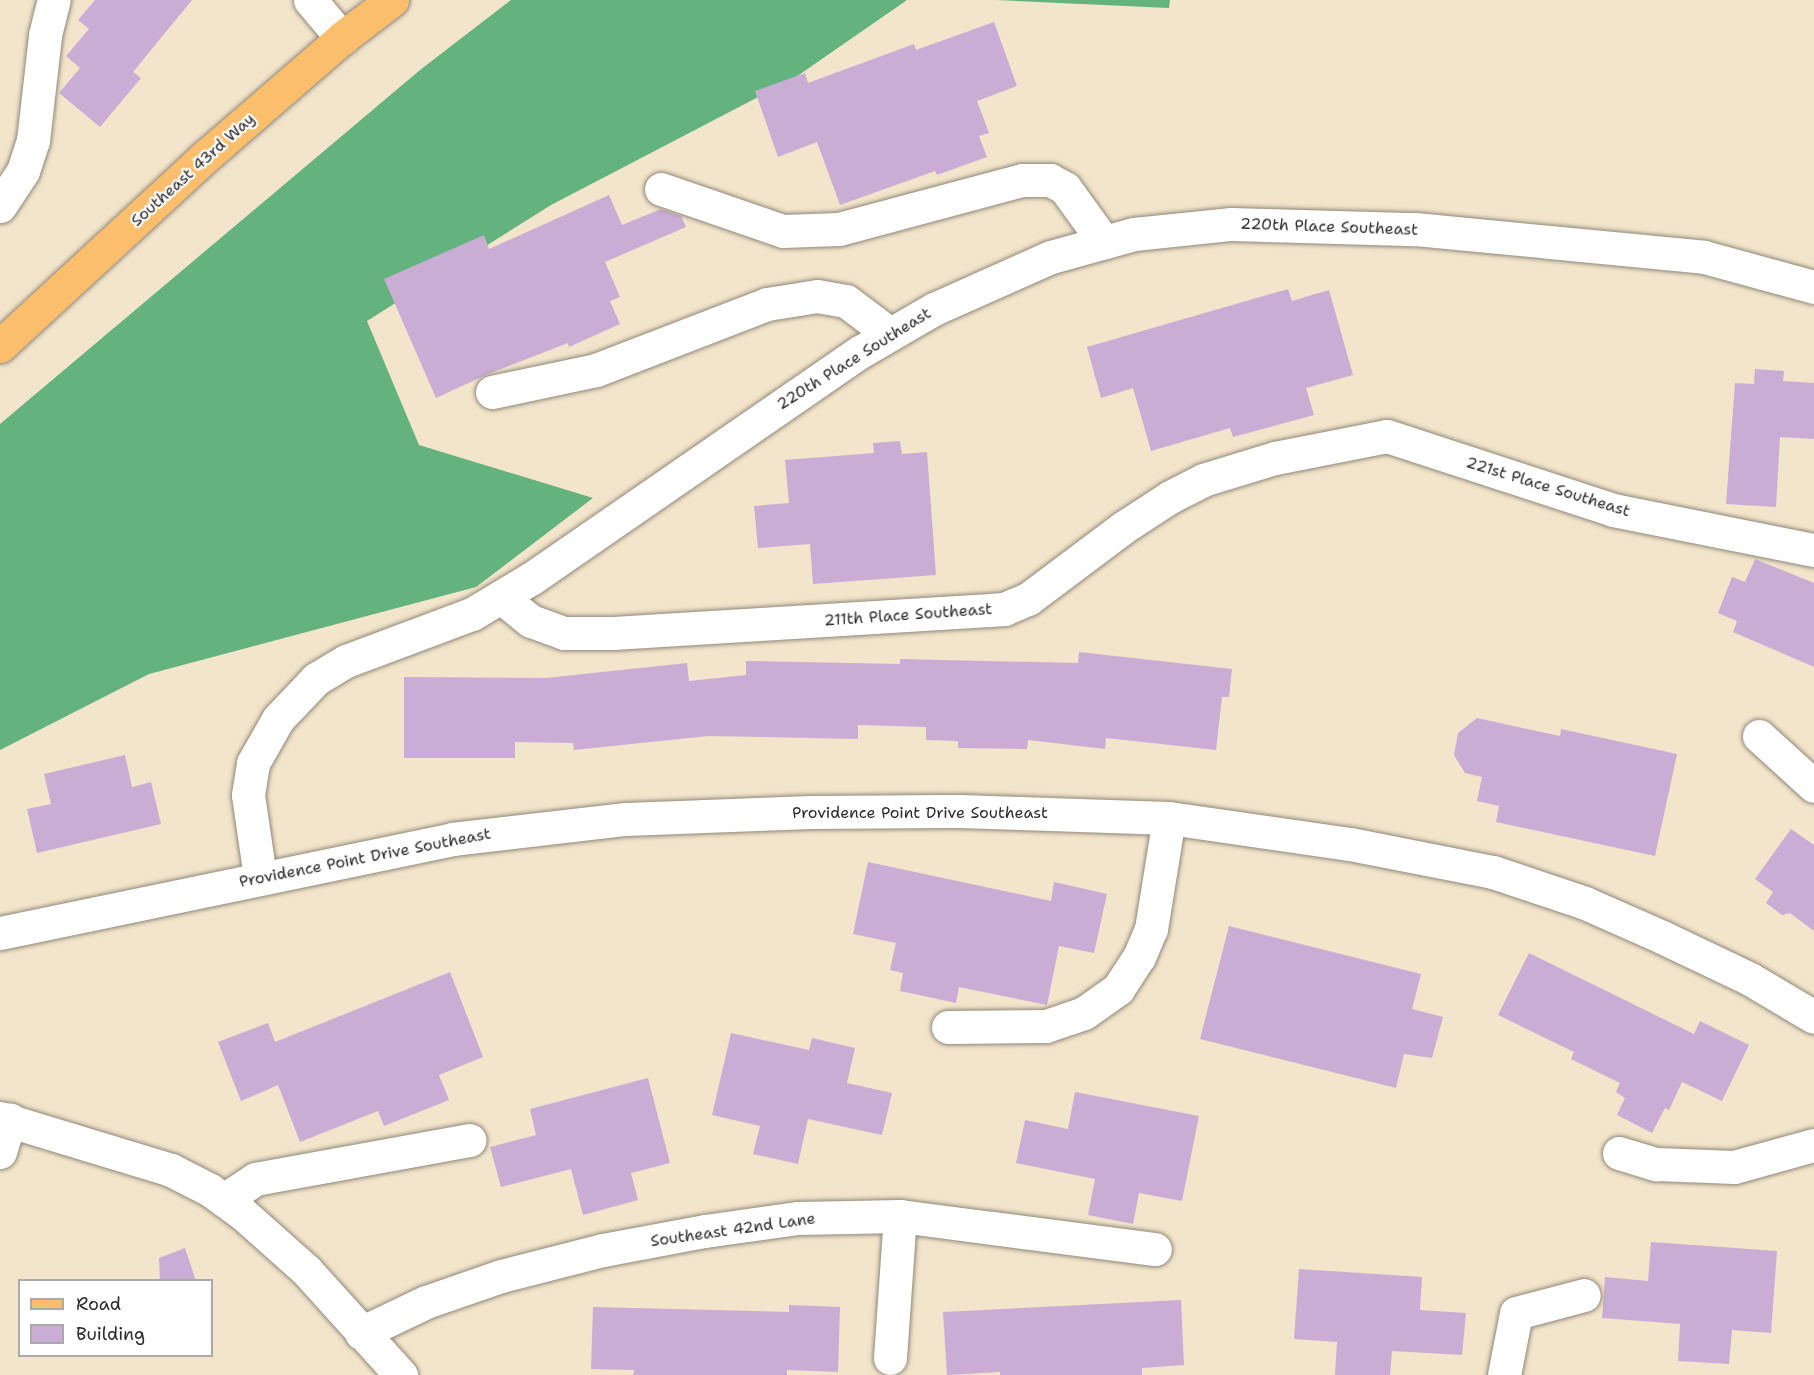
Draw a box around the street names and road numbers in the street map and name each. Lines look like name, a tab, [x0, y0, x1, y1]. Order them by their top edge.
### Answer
street label: Southeast 43rd Way	[127, 109, 259, 231]
street label: 220th Place Southeast	[1240, 214, 1418, 240]
street label: 220th Place Southeast	[773, 304, 935, 414]
street label: 221st Place Southeast	[1464, 453, 1632, 521]
street label: 211th Place Southeast	[823, 600, 993, 630]
street label: Providence Point Drive Southeast	[792, 803, 1048, 823]
street label: Providence Point Drive Southeast	[238, 824, 492, 892]
street label: Southeast 42nd Lane	[649, 1209, 817, 1251]

